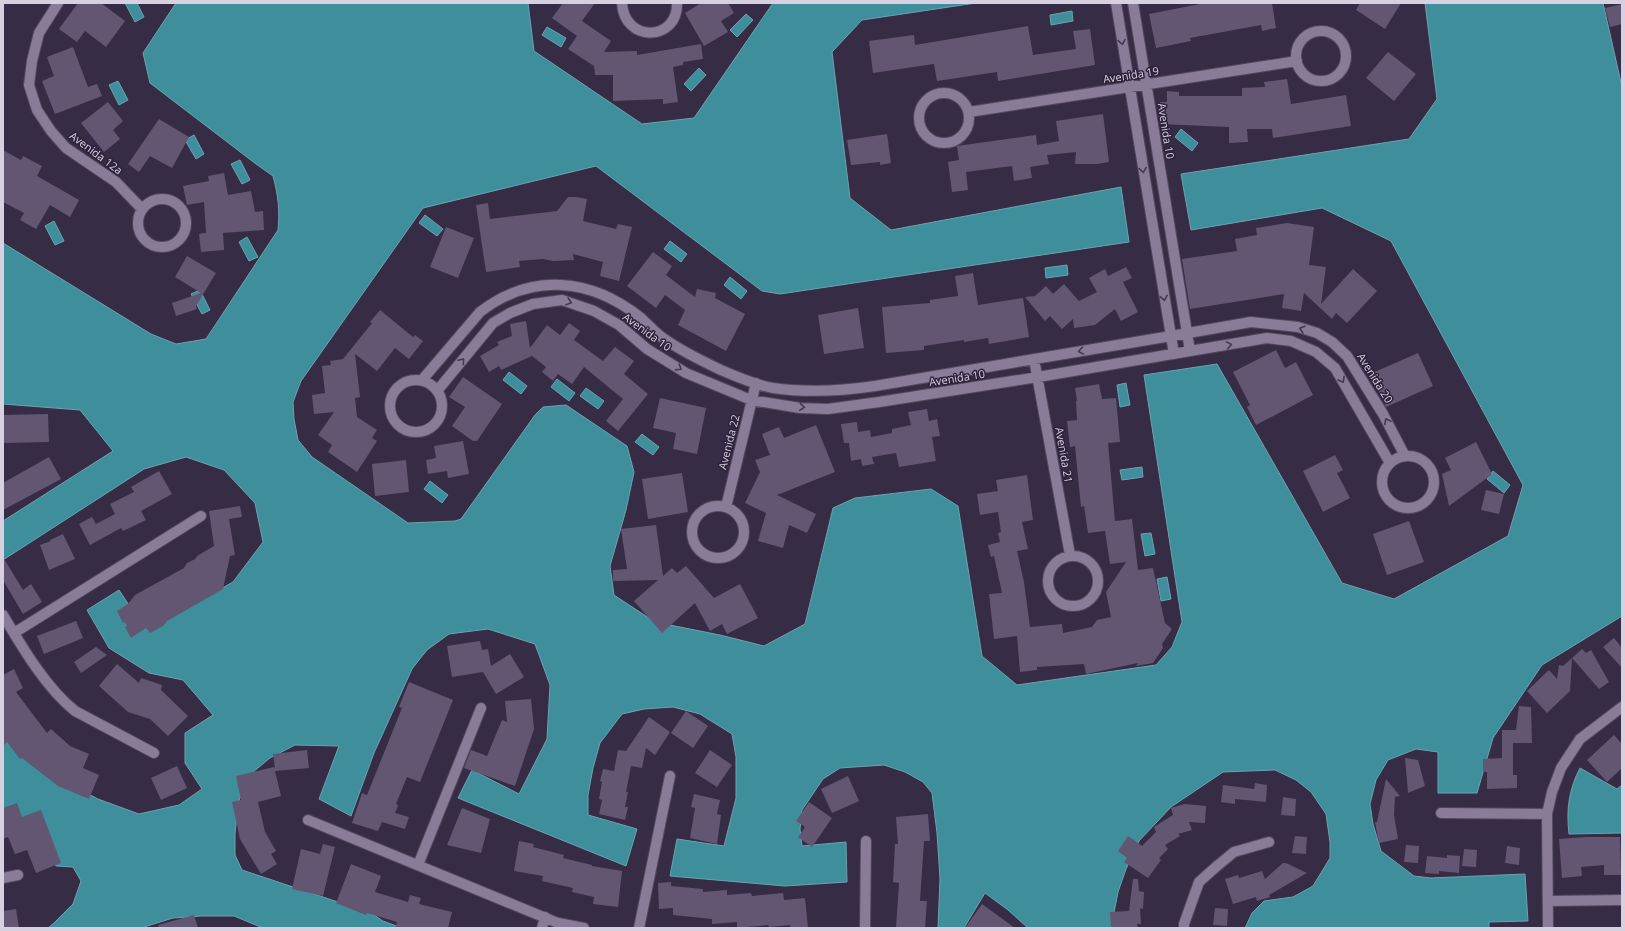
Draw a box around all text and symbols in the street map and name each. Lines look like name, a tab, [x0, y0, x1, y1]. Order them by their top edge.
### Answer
one-way arrow	[1117, 38, 1126, 45]
street label: Avenida 19	[1102, 63, 1160, 86]
street label: Avenida 10	[1155, 102, 1178, 160]
street label: Avenida 12a	[67, 128, 126, 177]
one-way arrow	[1138, 167, 1147, 173]
one-way arrow	[1160, 295, 1168, 301]
one-way arrow	[565, 297, 572, 306]
street label: Avenida 10	[620, 309, 675, 354]
one-way arrow	[1299, 325, 1306, 334]
one-way arrow	[1226, 341, 1232, 350]
one-way arrow	[1078, 347, 1084, 355]
street label: Avenida 20	[1354, 350, 1397, 406]
one-way arrow	[458, 359, 465, 366]
one-way arrow	[675, 364, 682, 371]
street label: Avenida 10	[928, 366, 986, 389]
one-way arrow	[1338, 376, 1345, 384]
one-way arrow	[799, 403, 805, 412]
street label: Avenida 22	[714, 413, 743, 471]
one-way arrow	[1384, 418, 1392, 426]
street label: Avenida 21	[1052, 426, 1077, 484]

